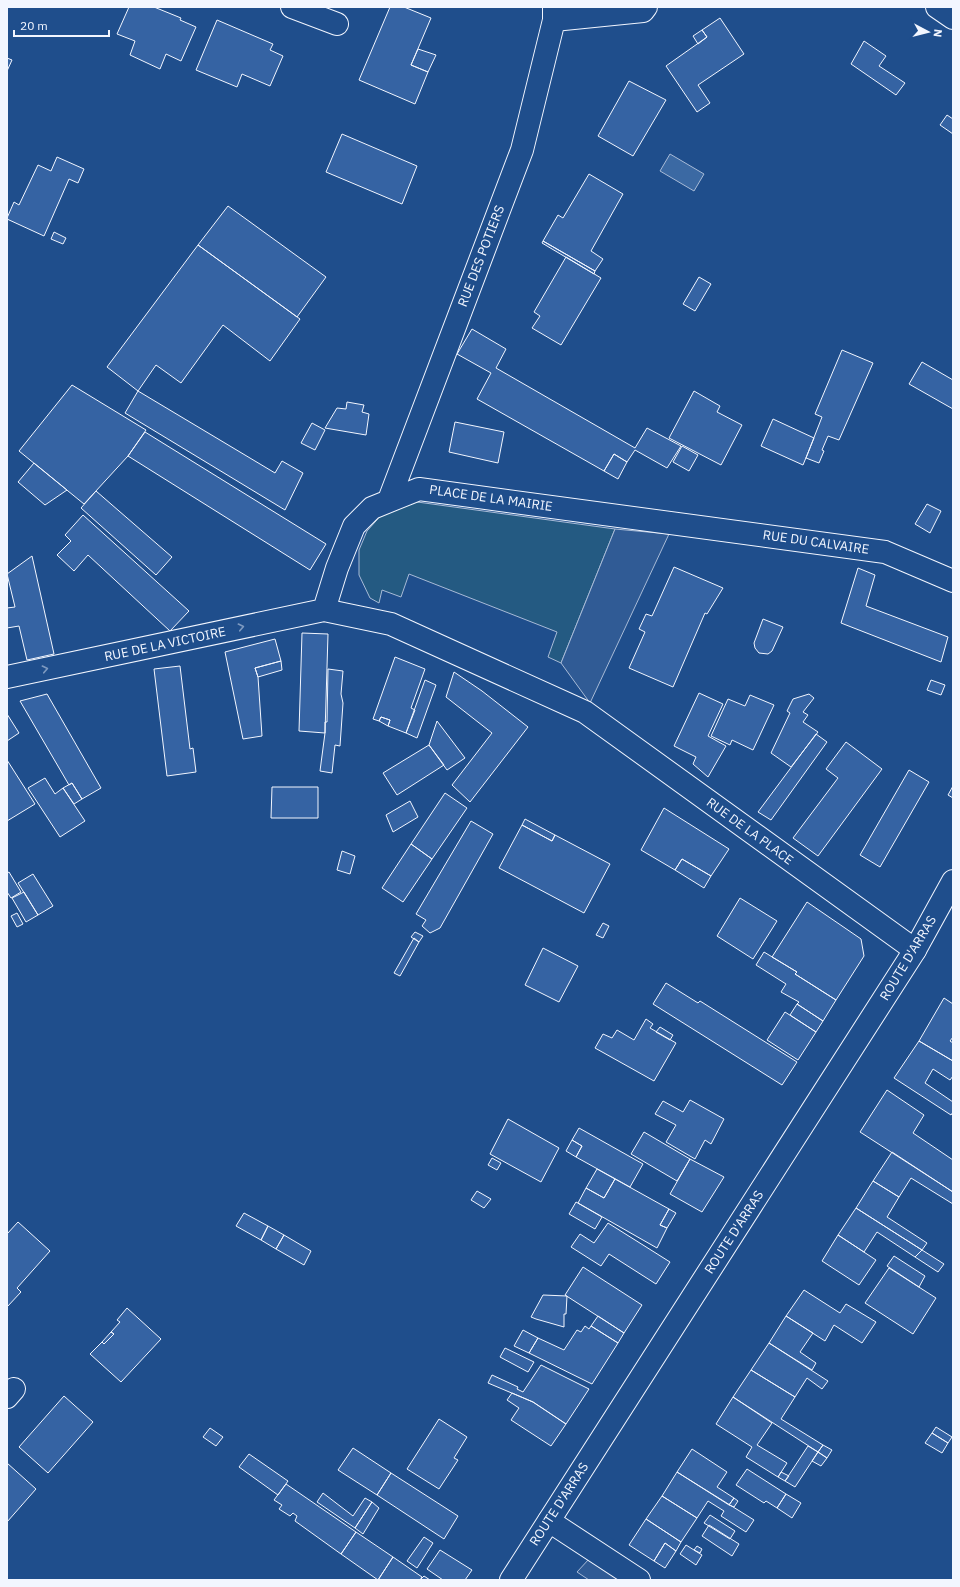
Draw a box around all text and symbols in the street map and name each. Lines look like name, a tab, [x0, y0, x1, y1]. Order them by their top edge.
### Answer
scale bar	[14, 12, 109, 38]
north arrow	[908, 12, 948, 52]
text: 20 m	[20, 18, 48, 33]
text: N	[930, 28, 945, 38]
street label: RUE DES POTIERS	[454, 203, 508, 309]
street label: PLACE DE LA MAIRIE	[428, 481, 554, 515]
street label: RUE DU CALVAIRE	[762, 526, 870, 558]
street label: RUE DE LA VICTOIRE	[103, 623, 227, 665]
one-way arrow	[238, 624, 244, 632]
one-way arrow	[42, 666, 48, 674]
street label: RUE DE LA PLACE	[703, 794, 797, 868]
street label: ROUTE D'ARRAS	[876, 912, 940, 1004]
street label: ROUTE D'ARRAS	[701, 1187, 767, 1277]
street label: ROUTE D'ARRAS	[526, 1459, 592, 1549]

